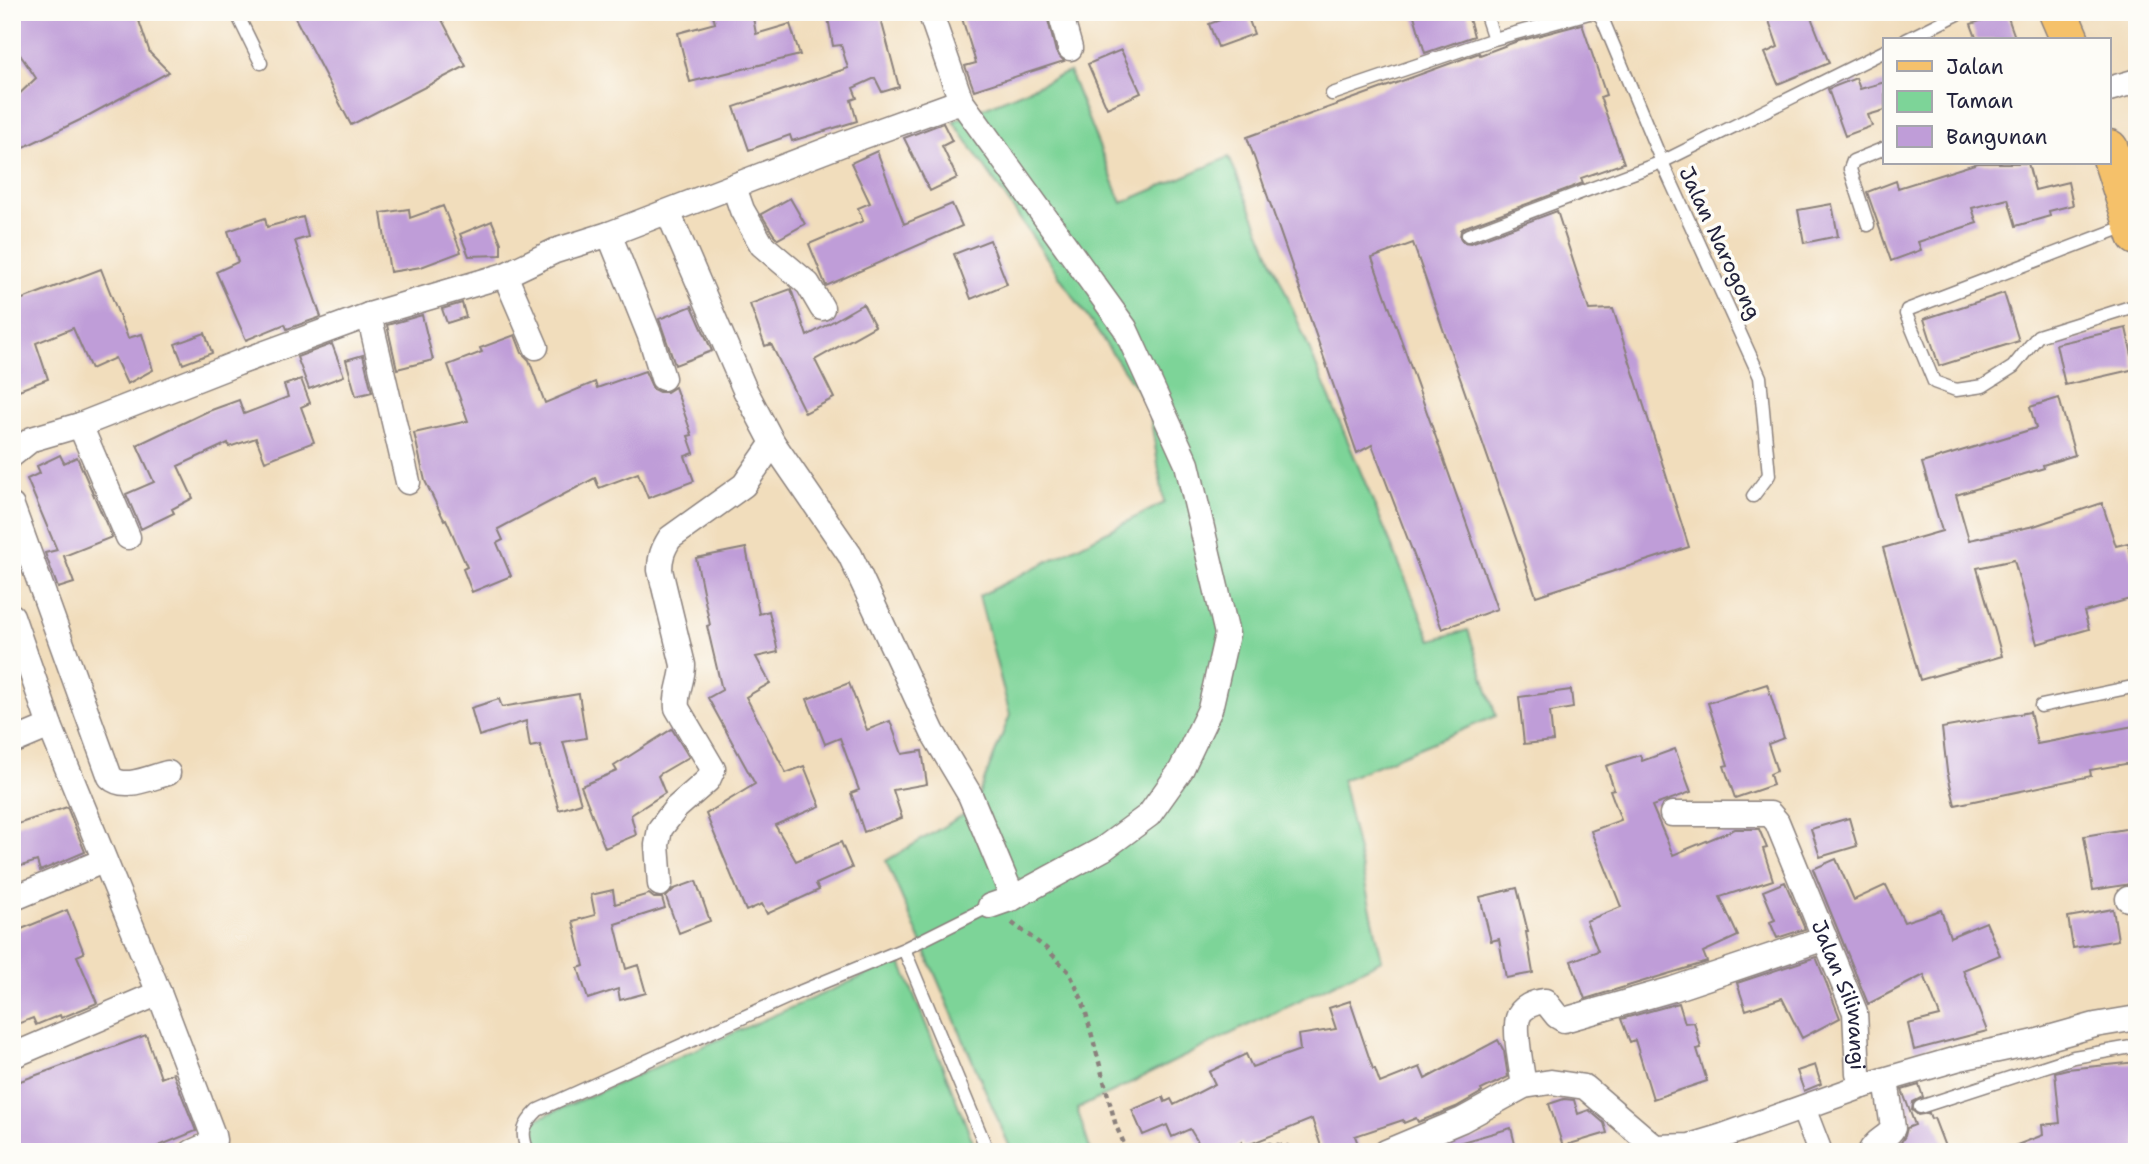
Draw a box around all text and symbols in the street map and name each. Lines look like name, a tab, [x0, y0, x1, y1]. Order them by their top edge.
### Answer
legend	[1883, 38, 2110, 164]
text: Jalan	[1946, 53, 2004, 81]
text: Taman	[1946, 87, 2014, 115]
text: Bangunan	[1946, 123, 2047, 151]
street label: Jalan Narogong	[1672, 162, 1768, 324]
street label: Jalan Siliwangi	[1805, 916, 1872, 1071]

